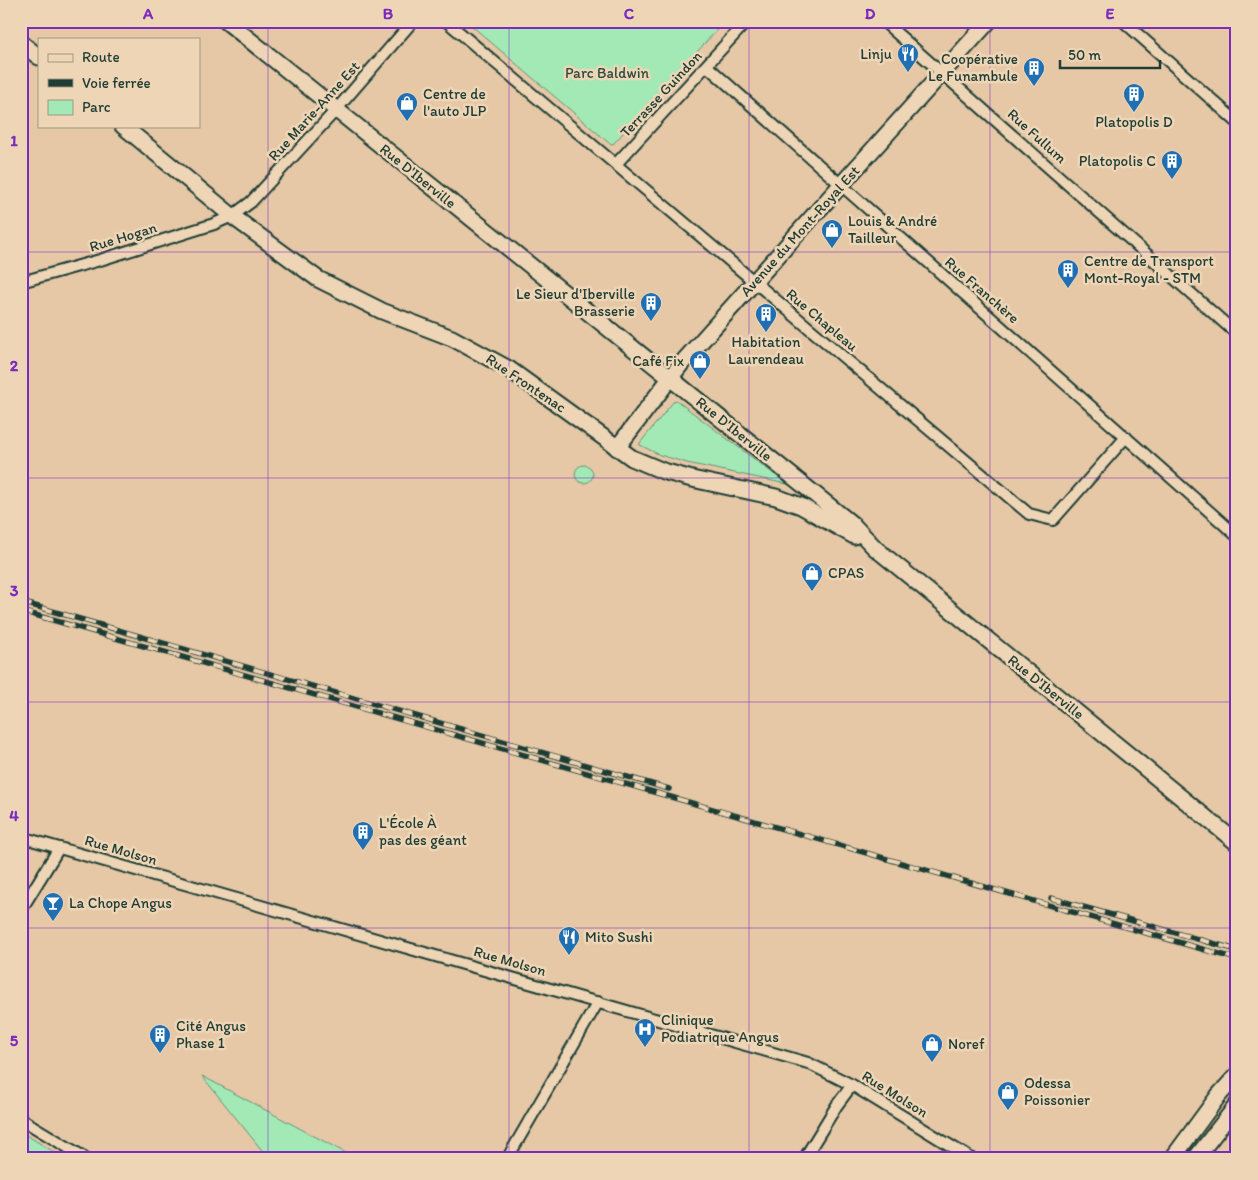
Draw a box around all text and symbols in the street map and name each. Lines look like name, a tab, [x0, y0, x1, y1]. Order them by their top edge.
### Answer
text: A	[142, 4, 154, 23]
text: B	[383, 4, 394, 23]
text: C	[624, 4, 635, 23]
text: D	[865, 4, 876, 23]
text: E	[1106, 4, 1115, 23]
legend	[38, 38, 200, 128]
scale bar	[1060, 38, 1160, 70]
restaurant icon: Linju	[896, 42, 920, 73]
place label: Linju	[860, 45, 892, 63]
text: 50 m	[1068, 46, 1101, 64]
street label: Terrasse Guindon	[616, 47, 706, 141]
text: Route	[82, 48, 120, 66]
place label: Coopérative Le Funambule	[928, 50, 1018, 85]
building icon: Coopérative Le Funambule	[1022, 56, 1046, 87]
street label: Rue Marie-Anne Est	[264, 57, 364, 165]
park label: Parc Baldwin	[565, 64, 649, 82]
text: Voie ferrée	[82, 74, 151, 92]
building icon: Platopolis D	[1122, 82, 1146, 113]
place label: Centre de l'auto JLP	[423, 85, 487, 120]
shop icon: Centre de l'auto JLP	[395, 91, 419, 122]
text: Parc	[82, 98, 111, 116]
street label: Rue Fullum	[1004, 105, 1071, 167]
place label: Platopolis D	[1095, 113, 1173, 131]
text: 1	[10, 131, 18, 150]
street label: Rue D'Iberville	[376, 140, 460, 212]
building icon: Platopolis C	[1160, 149, 1184, 180]
place label: Platopolis C	[1079, 152, 1156, 170]
street label: Avenue du Mont-Royal Est	[737, 162, 864, 300]
place label: Louis & André Tailleur	[848, 212, 937, 247]
street label: Rue Hogan	[87, 218, 159, 256]
shop icon: Louis & André Tailleur	[820, 218, 844, 249]
place label: Centre de Transport Mont-Royal - STM	[1084, 252, 1214, 287]
street label: Rue Franchère	[941, 253, 1023, 327]
building icon: Centre de Transport Mont-Royal - STM	[1056, 258, 1080, 289]
place label: Le Sieur d'Iberville Brasserie	[516, 285, 635, 320]
street label: Rue Chapleau	[783, 285, 862, 356]
building icon: Le Sieur d'Iberville Brasserie	[639, 291, 663, 322]
building icon: Habitation Laurendeau	[754, 302, 778, 333]
place label: Habitation Laurendeau	[728, 333, 805, 368]
shop icon: Café Fix	[688, 349, 712, 380]
street label: Rue Frontenac	[483, 350, 570, 416]
place label: Café Fix	[632, 352, 684, 370]
text: 2	[10, 356, 19, 375]
street label: Rue D'Iberville	[692, 393, 776, 465]
shop icon: CPAS	[800, 561, 824, 592]
place label: CPAS	[828, 564, 864, 582]
text: 3	[10, 581, 19, 600]
street label: Rue D'Iberville	[1004, 651, 1088, 723]
text: 4	[9, 806, 19, 825]
place label: L'École À pas des géant	[379, 814, 467, 849]
building icon: L'École À pas des géant	[351, 820, 375, 851]
street label: Rue Molson	[83, 831, 160, 869]
bar icon: La Chope Angus	[41, 891, 65, 922]
place label: La Chope Angus	[69, 894, 172, 912]
restaurant icon: Mito Sushi	[557, 925, 581, 956]
place label: Mito Sushi	[585, 928, 653, 946]
street label: Rue Molson	[472, 942, 549, 980]
place label: Clinique Podiatrique Angus	[661, 1011, 779, 1046]
place label: Cité Angus Phase 1	[176, 1017, 246, 1052]
hospital icon: Clinique Podiatrique Angus	[633, 1017, 657, 1048]
building icon: Cité Angus Phase 1	[148, 1023, 172, 1054]
text: 5	[10, 1031, 19, 1050]
shop icon: Noref	[920, 1032, 944, 1063]
place label: Noref	[948, 1035, 985, 1053]
street label: Rue Molson	[859, 1067, 932, 1122]
place label: Odessa Poissonier	[1024, 1074, 1090, 1109]
shop icon: Odessa Poissonier	[996, 1080, 1020, 1111]

